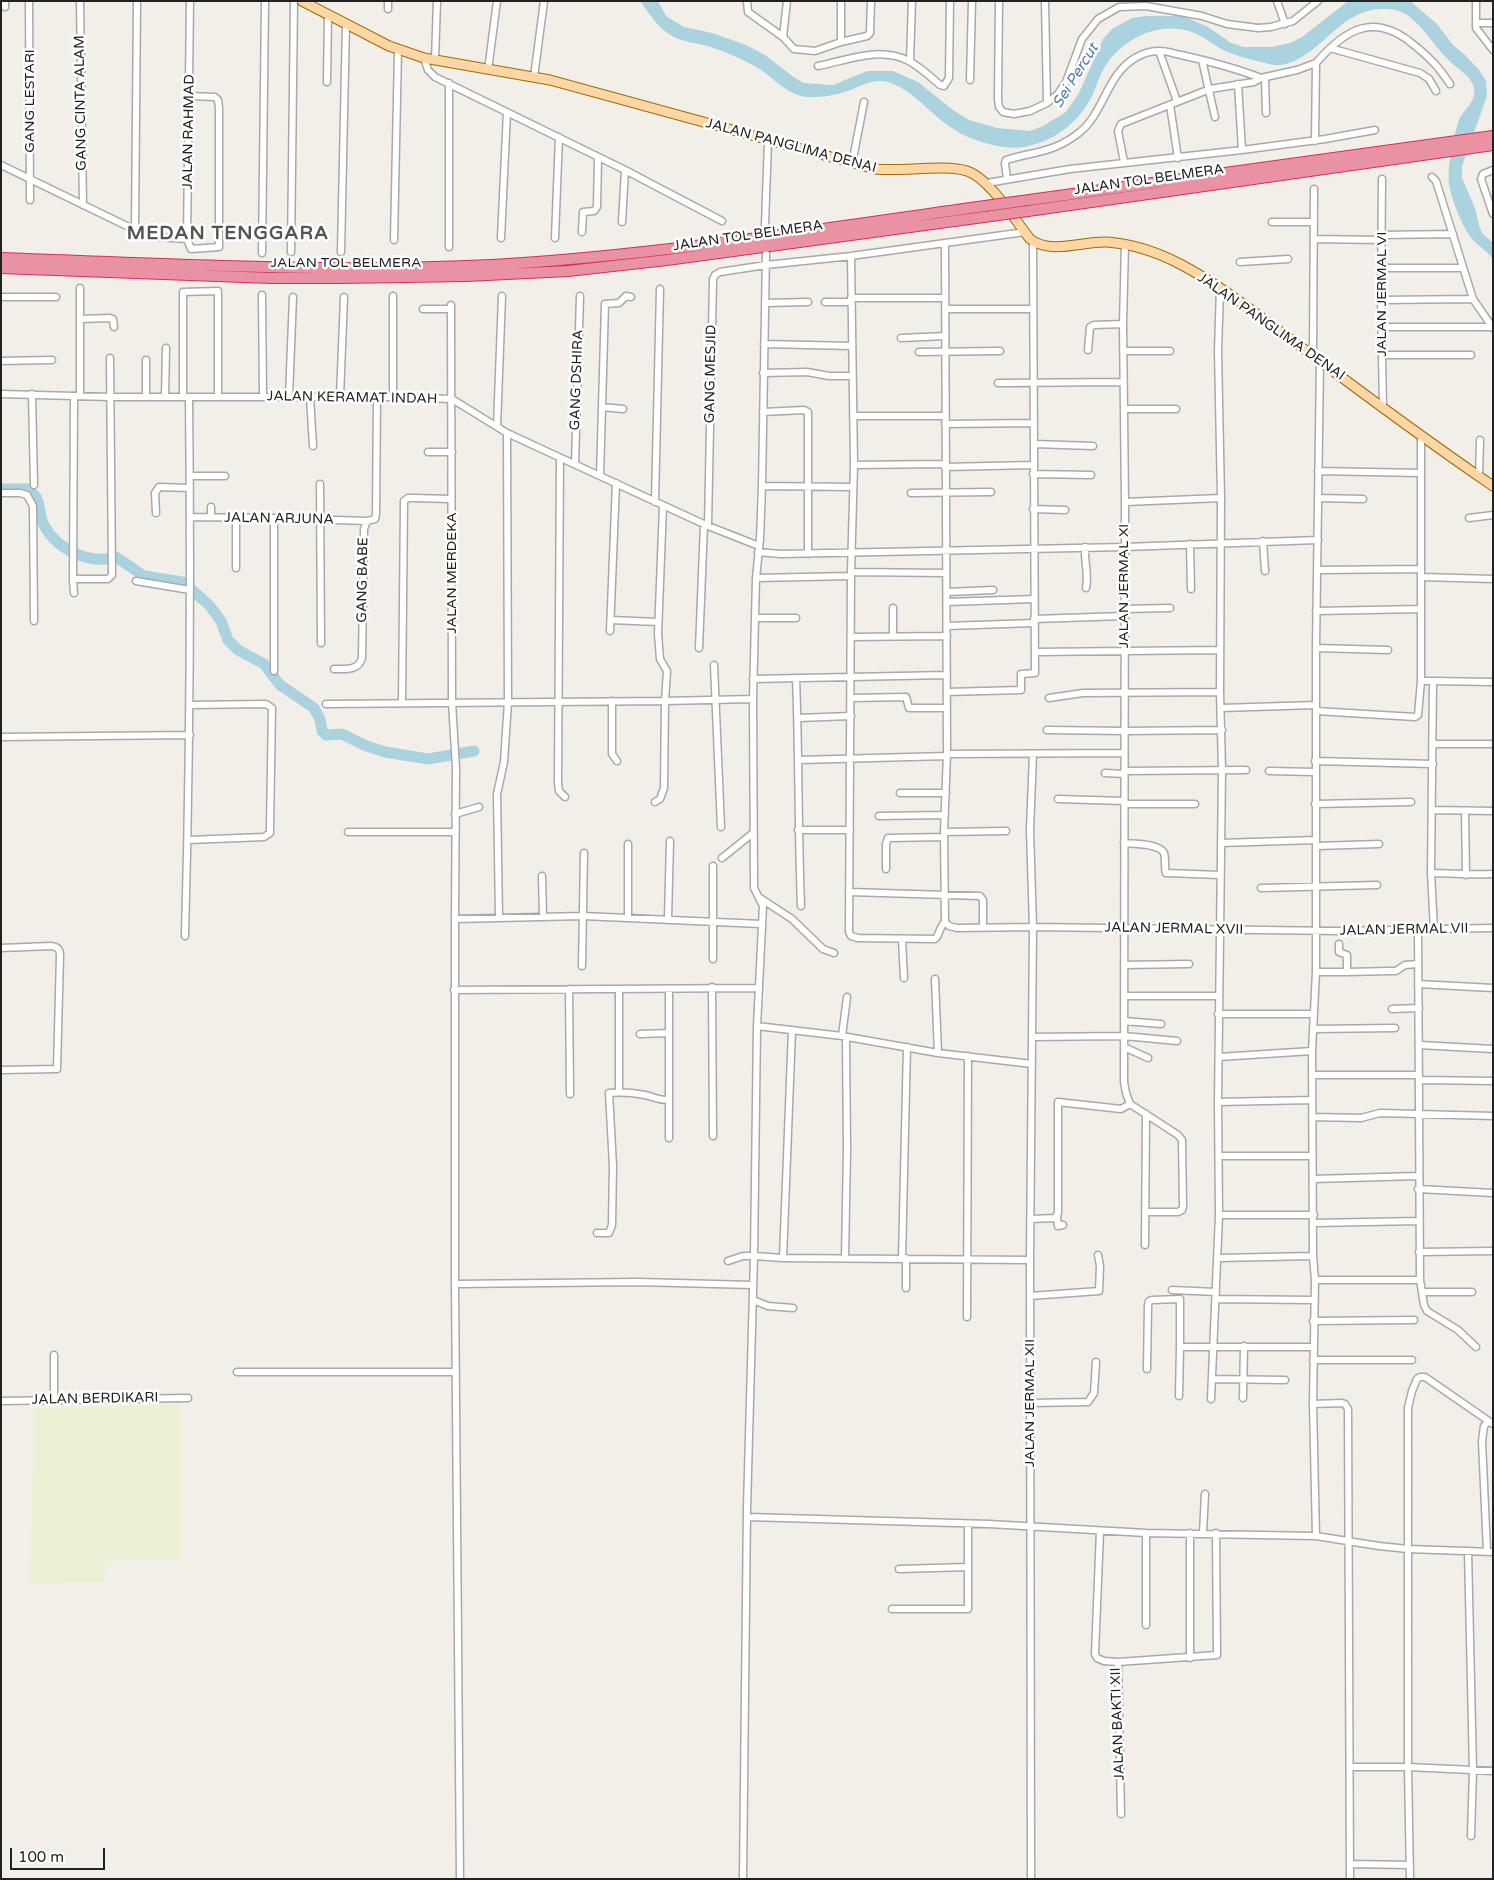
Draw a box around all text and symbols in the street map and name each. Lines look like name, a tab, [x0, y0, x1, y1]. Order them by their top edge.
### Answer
street label: GANG CINTA ALAM	[71, 35, 91, 171]
water label: Sei Percut	[1049, 41, 1103, 111]
street label: GANG LESTARI	[22, 49, 38, 153]
street label: JALAN RAHMAD	[180, 74, 198, 190]
street label: JALAN PANGLIMA DENAI	[704, 115, 878, 177]
street label: JALAN TOL BELMERA	[1073, 161, 1225, 199]
street label: JALAN TOL BELMERA	[672, 217, 824, 255]
district label: MEDAN TENGGARA	[125, 223, 331, 245]
street label: JALAN JERMAL VI	[1374, 232, 1390, 356]
street label: JALAN TOL BELMERA	[271, 255, 421, 271]
street label: JALAN PANGLIMA DENAI	[1194, 270, 1348, 384]
street label: GANG MESJID	[702, 325, 720, 423]
street label: GANG DSHIRA	[567, 329, 587, 431]
street label: JALAN KERAMAT INDAH	[267, 388, 437, 408]
street label: JALAN ARJUNA	[224, 510, 334, 528]
street label: JALAN MERDEKA	[444, 512, 460, 634]
street label: JALAN JERMAL XI	[1116, 524, 1132, 648]
street label: GANG BABE	[354, 537, 372, 623]
street label: JALAN JERMAL XVII	[1105, 919, 1243, 939]
street label: JALAN JERMAL VII	[1339, 920, 1469, 940]
street label: JALAN JERMAL XII	[1022, 1339, 1038, 1467]
street label: JALAN BERDIKARI	[32, 1389, 158, 1409]
street label: JALAN BAKTI XII	[1108, 1667, 1128, 1781]
scale bar	[12, 1838, 108, 1870]
text: 100 m	[18, 1848, 64, 1866]

